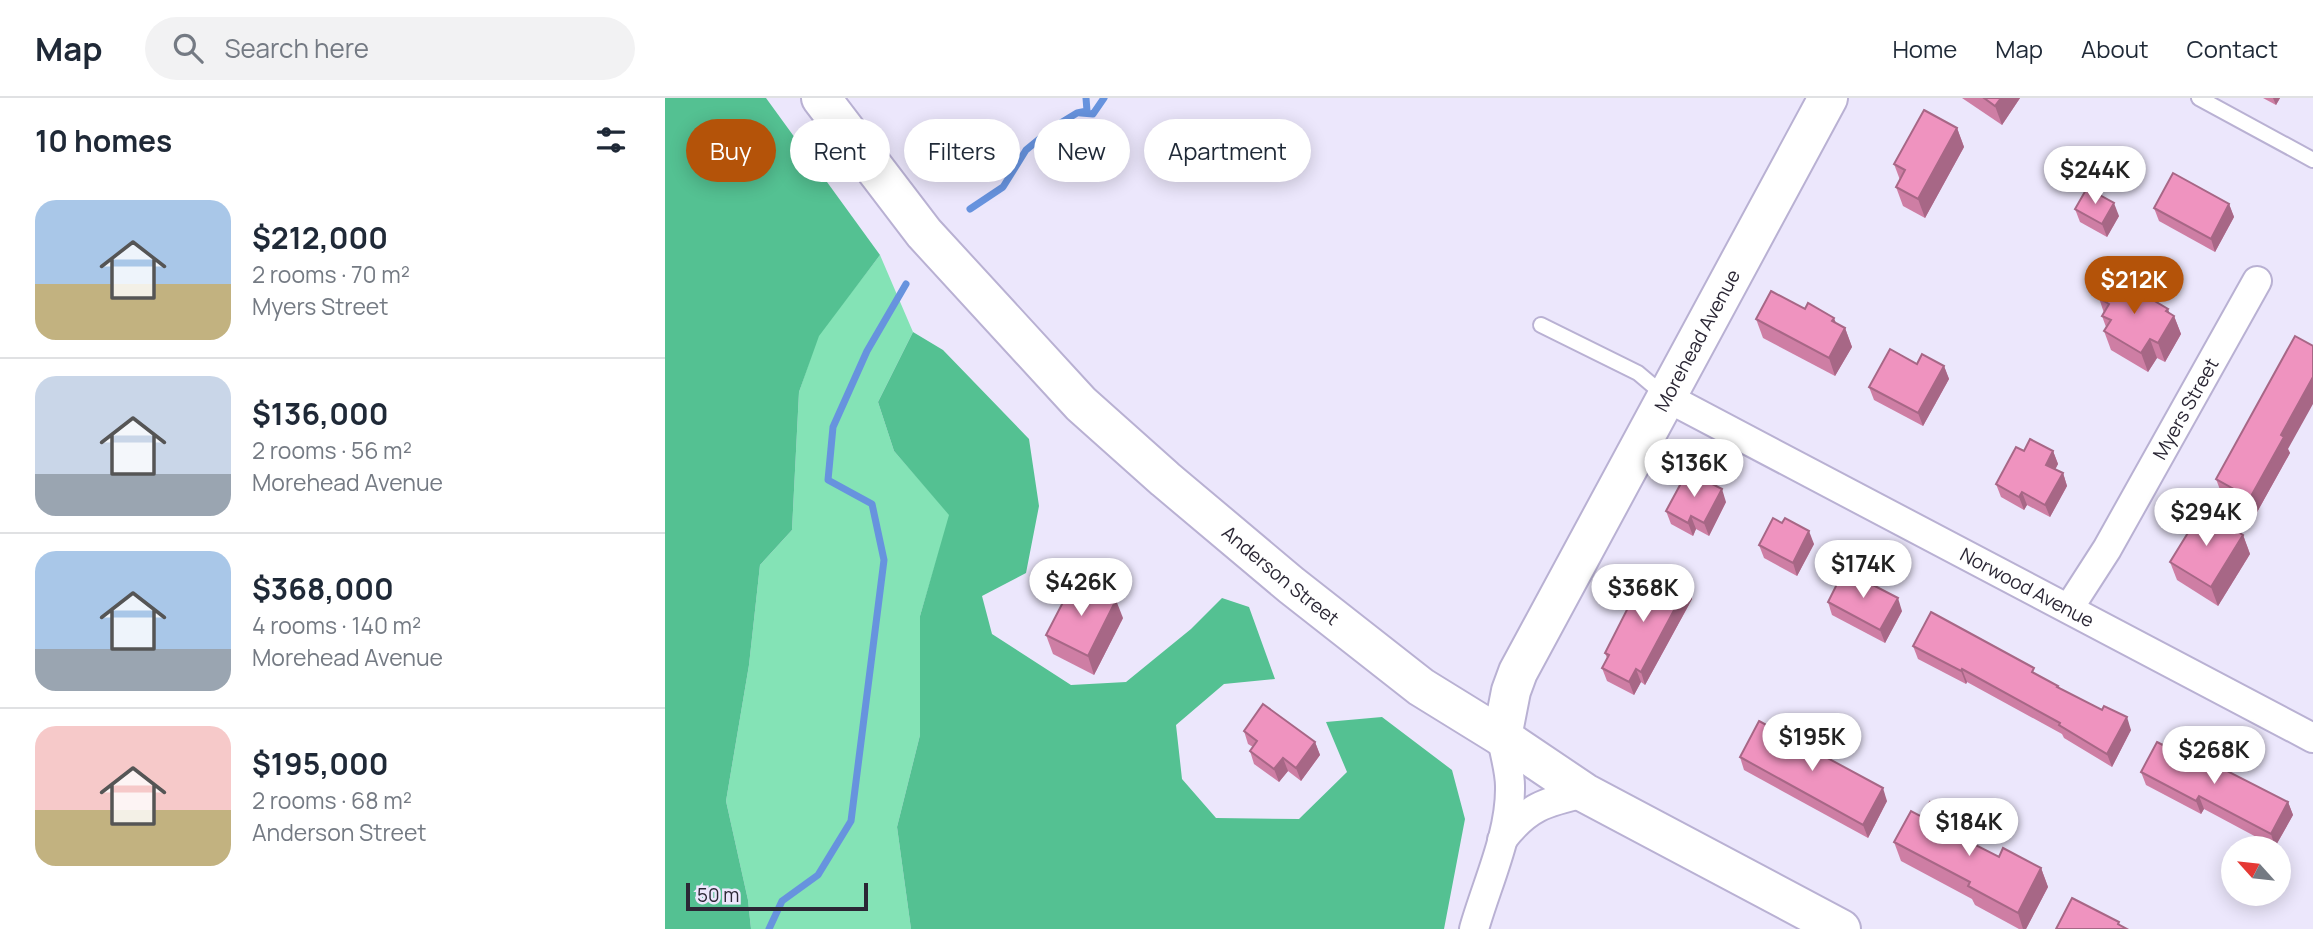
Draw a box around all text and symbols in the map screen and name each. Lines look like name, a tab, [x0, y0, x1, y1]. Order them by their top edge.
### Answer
search box	[145, 17, 635, 80]
text: Map	[35, 26, 103, 71]
icon: search	[169, 29, 207, 67]
text: Search here	[225, 30, 369, 66]
text: Home	[1892, 32, 1957, 65]
text: Map	[1995, 32, 2043, 65]
text: About	[2081, 32, 2149, 65]
text: Contact	[2187, 32, 2278, 65]
chip: Buy	[686, 119, 776, 182]
chip: Rent	[790, 119, 890, 182]
chip: Filters	[904, 119, 1020, 182]
chip: New	[1034, 119, 1130, 182]
chip: Apartment	[1144, 119, 1311, 182]
text: 10 homes	[35, 120, 172, 161]
icon: filters	[592, 121, 630, 159]
pin: $244K	[2046, 146, 2144, 206]
text: $244K	[2060, 153, 2130, 185]
text: $212,000	[252, 217, 388, 258]
icon: home	[91, 228, 175, 312]
pin: $212K	[2085, 256, 2183, 316]
text: 2 rooms · 70 m²	[252, 258, 410, 290]
text: $212K	[2101, 263, 2167, 295]
street label: Morehead Avenue	[1648, 265, 1746, 416]
text: Myers Street	[252, 290, 389, 322]
street label: Myers Street	[2147, 353, 2224, 464]
text: $136,000	[252, 393, 388, 434]
icon: home	[91, 404, 175, 488]
text: 2 rooms · 56 m²	[252, 434, 412, 466]
pin: $136K	[1645, 440, 1743, 499]
text: $136K	[1660, 446, 1728, 478]
text: Morehead Avenue	[252, 466, 443, 498]
pin: $294K	[2157, 489, 2255, 548]
text: $294K	[2170, 495, 2242, 527]
street label: Anderson Street	[1217, 519, 1345, 631]
pin: $174K	[1814, 540, 1912, 600]
street label: Norwood Avenue	[1956, 541, 2099, 633]
text: $174K	[1831, 547, 1895, 579]
pin: $426K	[1032, 559, 1130, 618]
pin: $368K	[1594, 564, 1692, 624]
text: $426K	[1045, 565, 1117, 597]
text: $368,000	[252, 568, 394, 609]
text: $368K	[1607, 571, 1679, 603]
icon: home	[91, 579, 175, 663]
text: 4 rooms · 140 m²	[252, 609, 421, 641]
text: Morehead Avenue	[252, 641, 443, 673]
pin: $195K	[1763, 714, 1861, 773]
text: $195K	[1778, 720, 1846, 752]
pin: $268K	[2165, 726, 2263, 786]
text: $268K	[2178, 733, 2250, 765]
text: $195,000	[252, 743, 389, 784]
icon: home	[91, 754, 175, 838]
text: 2 rooms · 68 m²	[252, 784, 412, 816]
pin: $184K	[1920, 798, 2018, 858]
text: $184K	[1935, 805, 2003, 837]
text: Anderson Street	[252, 816, 427, 848]
north arrow	[2221, 836, 2291, 906]
map controls	[2221, 836, 2291, 906]
scale bar	[686, 880, 868, 912]
text: 50 m	[697, 882, 739, 908]

